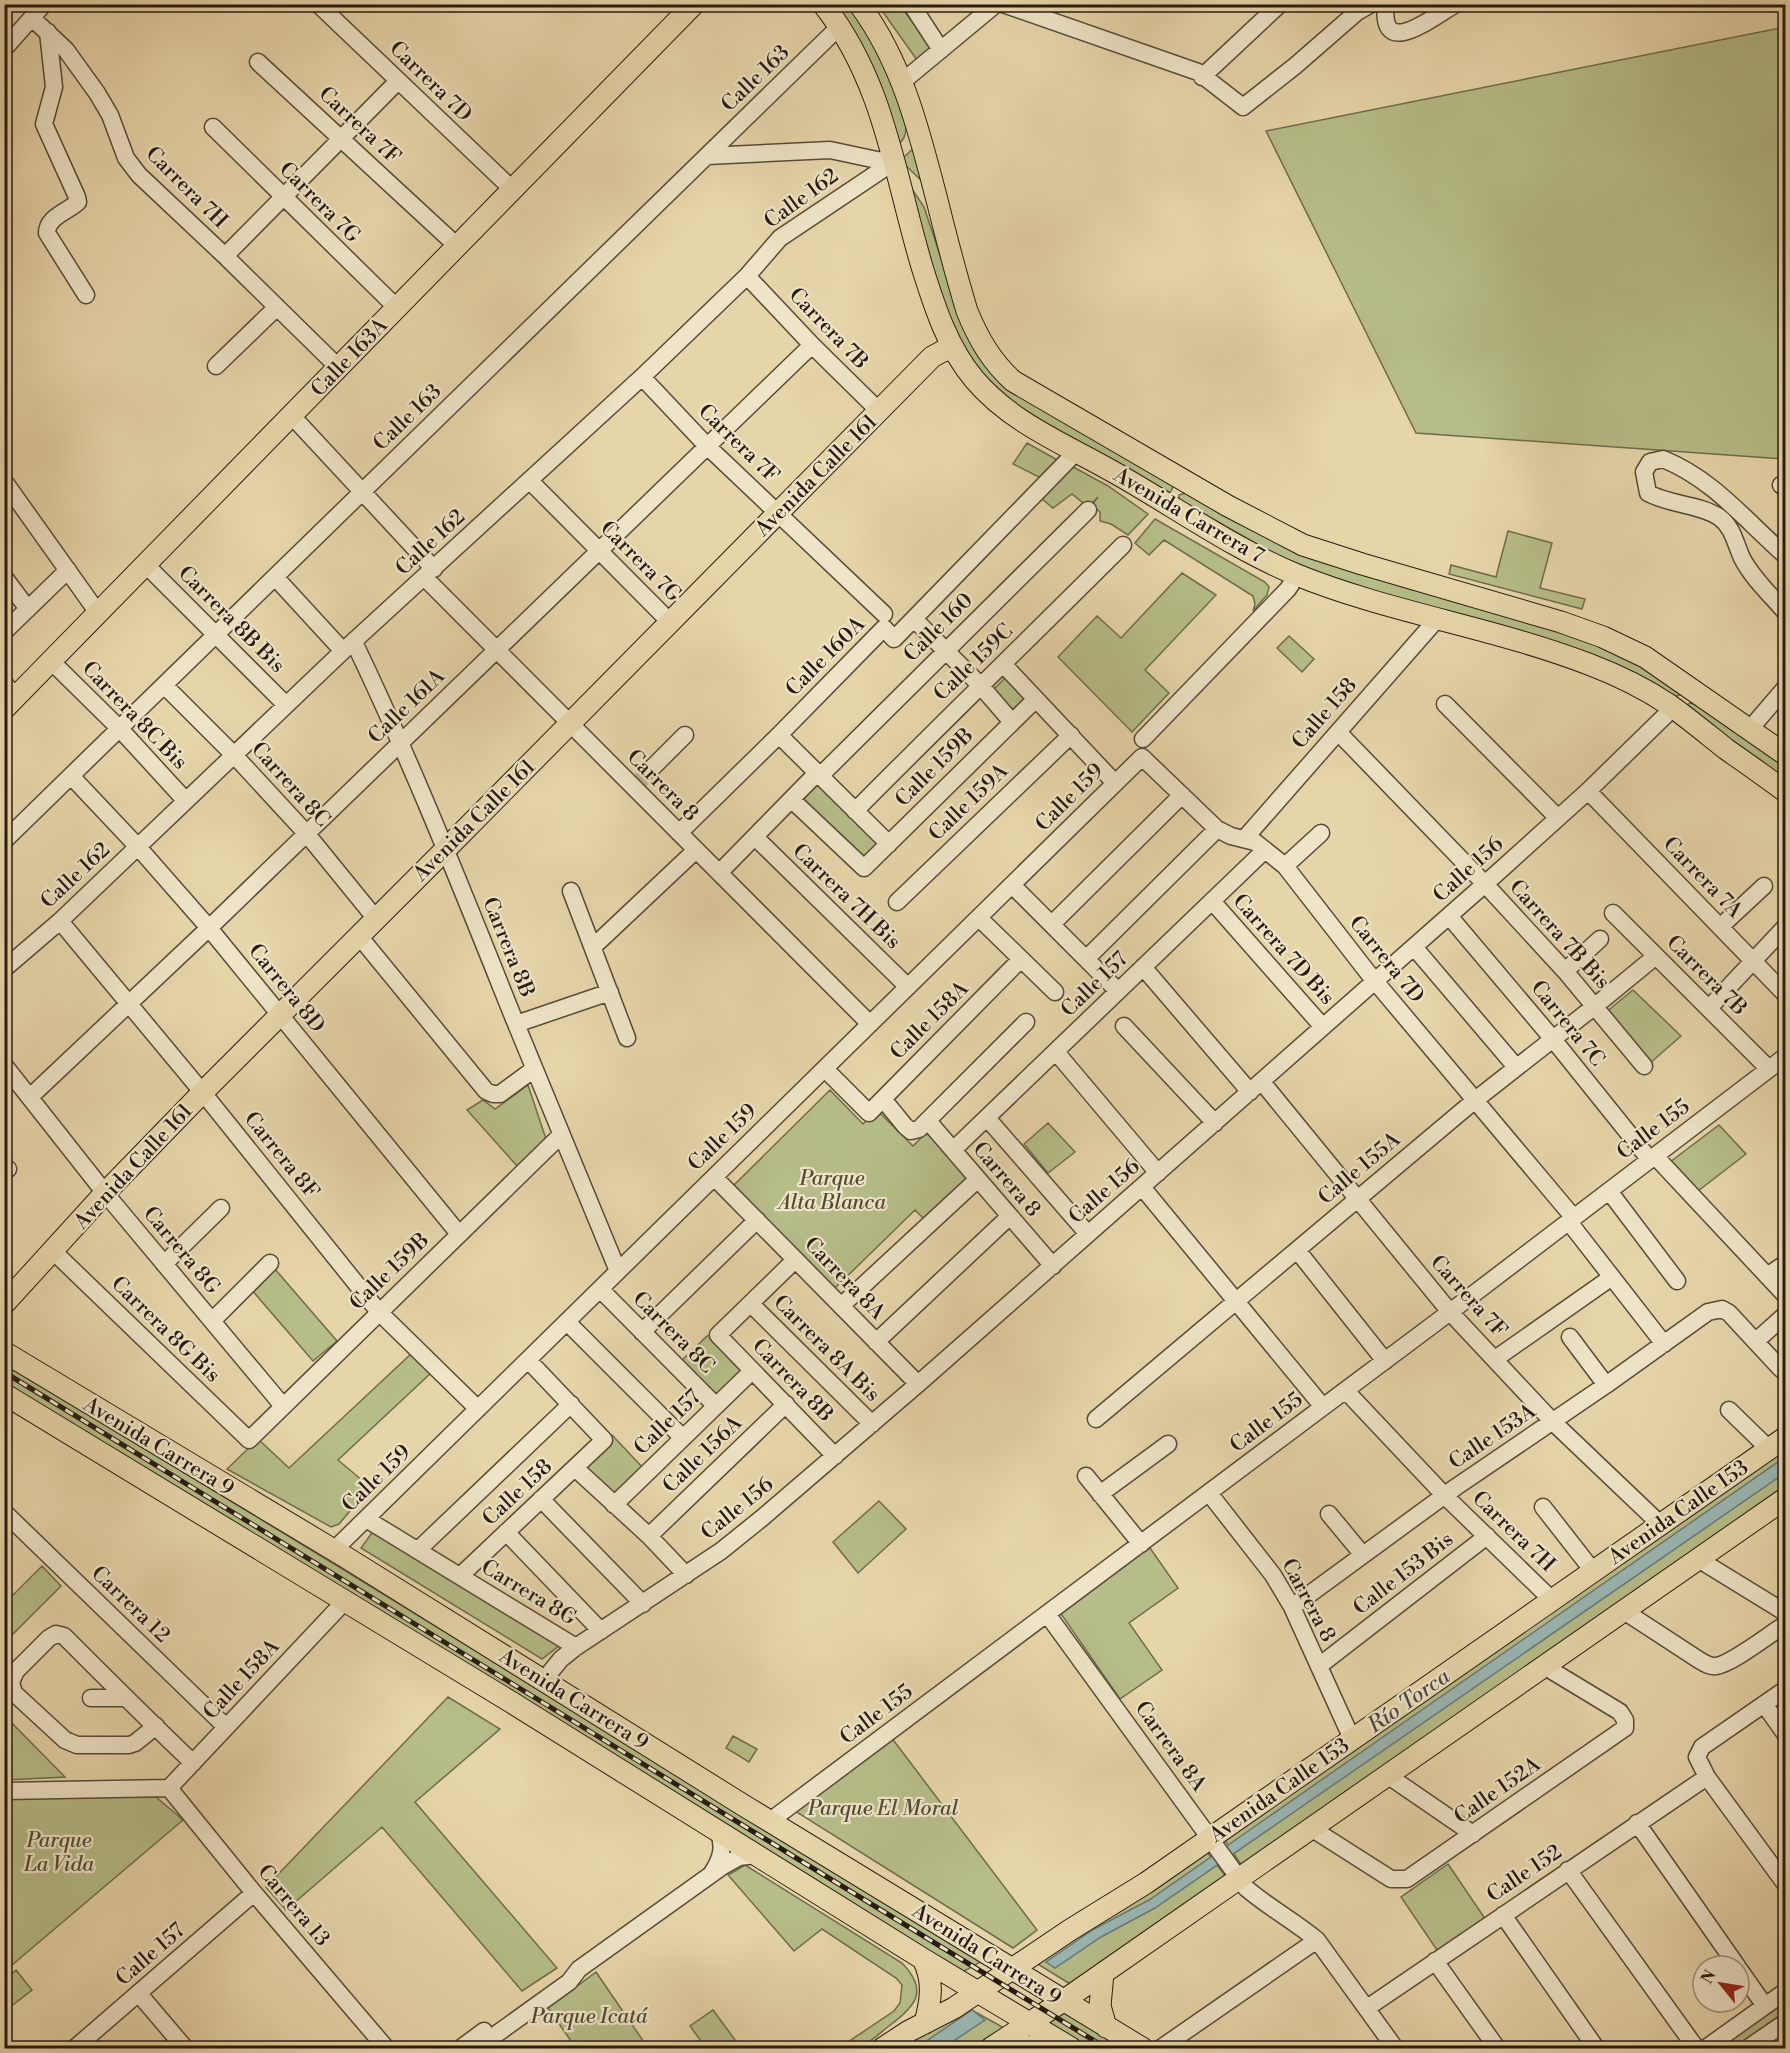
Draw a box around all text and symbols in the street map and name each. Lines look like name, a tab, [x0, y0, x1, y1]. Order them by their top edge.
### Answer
street label: Carrera 7D	[384, 36, 477, 128]
street label: Calle 163	[716, 40, 795, 118]
street label: Carrera 7F	[313, 81, 406, 170]
street label: Carrera 7H	[140, 141, 233, 234]
street label: Carrera 7G	[273, 157, 366, 249]
street label: Calle 162	[759, 163, 844, 234]
street label: Carrera 7B	[783, 282, 874, 375]
street label: Calle 163A	[306, 312, 394, 402]
street label: Calle 163	[368, 379, 447, 457]
street label: Carrera 7F	[692, 399, 784, 489]
street label: Avenida Calle 161	[749, 409, 883, 543]
street label: Avenida Carrera 7	[1108, 462, 1269, 570]
street label: Calle 162	[391, 504, 471, 581]
street label: Carrera 7G	[594, 516, 687, 608]
street label: Carrera 8B Bis	[172, 561, 290, 679]
street label: Calle 160	[899, 588, 979, 668]
street label: Calle 160A	[781, 611, 871, 702]
street label: Calle 159C	[929, 619, 1019, 707]
street label: Carrera 8C Bis	[76, 656, 192, 775]
street label: Calle 161A	[363, 664, 451, 750]
street label: Calle 158	[1287, 673, 1363, 755]
street label: Calle 159B	[890, 723, 979, 812]
street label: Carrera 8C	[245, 737, 335, 832]
street label: Carrera 8	[621, 744, 704, 827]
street label: Avenida Calle 161	[407, 754, 541, 888]
street label: Calle 159A	[924, 758, 1014, 847]
street label: Calle 159	[1030, 758, 1109, 837]
street label: Calle 156	[1428, 831, 1509, 908]
street label: Carrera 7A	[1657, 832, 1748, 924]
street label: Calle 162	[36, 837, 116, 914]
street label: Carrera 7H Bis	[787, 839, 906, 955]
street label: Carrera 7B Bis	[1503, 874, 1615, 995]
street label: Carrera 7D Bis	[1227, 889, 1340, 1010]
street label: Carrera 8B	[476, 894, 540, 1001]
street label: Carrera 7D	[1343, 911, 1429, 1009]
street label: Carrera 7B	[1661, 930, 1752, 1021]
street label: Carrera 8D	[242, 939, 330, 1038]
street label: Calle 157	[1056, 946, 1134, 1023]
street label: Carrera 7C	[1525, 975, 1610, 1072]
street label: Calle 158A	[885, 976, 975, 1065]
street label: Calle 155	[1612, 1094, 1695, 1166]
street label: Avenida Calle 161	[68, 1098, 199, 1236]
street label: Calle 159	[683, 1099, 763, 1177]
street label: Carrera 8F	[238, 1107, 324, 1205]
street label: Calle 155A	[1313, 1127, 1406, 1211]
street label: Carrera 8	[967, 1137, 1046, 1222]
street label: Calle 156	[1064, 1154, 1146, 1230]
park label: Parque Alta Blanca	[776, 1166, 886, 1216]
street label: Carrera 8G	[137, 1202, 226, 1300]
street label: Calle 159B	[345, 1227, 435, 1316]
street label: Carrera 8A	[798, 1232, 891, 1326]
street label: Carrera 7F	[1424, 1250, 1512, 1344]
street label: Carrera 8G Bis	[105, 1271, 225, 1388]
street label: Carrera 8C	[627, 1286, 720, 1379]
street label: Carrera 8A Bis	[767, 1290, 885, 1408]
street label: Carrera 8B	[746, 1334, 838, 1428]
street label: Calle 157	[629, 1384, 707, 1461]
street label: Calle 155	[1225, 1387, 1308, 1459]
street label: Avenida Carrera 9	[78, 1391, 239, 1502]
street label: Calle 153A	[1444, 1398, 1541, 1475]
street label: Calle 156A	[658, 1410, 748, 1499]
street label: Calle 159	[337, 1440, 417, 1518]
street label: Calle 158	[477, 1454, 558, 1532]
street label: Avenida Calle 153	[1603, 1455, 1754, 1571]
street label: Calle 156	[696, 1472, 779, 1546]
street label: Carrera 7H	[1466, 1486, 1560, 1578]
street label: Calle 153 Bis	[1348, 1527, 1459, 1621]
street label: Carrera 8G	[476, 1554, 581, 1632]
street label: Carrera 8	[1275, 1554, 1341, 1647]
street label: Carrera 12	[86, 1561, 175, 1649]
street label: Calle 158A	[198, 1634, 286, 1725]
street label: Avenida Carrera 9	[493, 1643, 653, 1756]
water label: Río Torca	[1362, 1663, 1456, 1740]
street label: Calle 155	[835, 1679, 918, 1751]
street label: Carrera 8A	[1129, 1696, 1212, 1797]
street label: Avenida Calle 153	[1204, 1733, 1355, 1849]
street label: Calle 152A	[1449, 1751, 1546, 1830]
park label: Parque El Moral	[807, 1796, 958, 1822]
park label: Parque La Vida	[23, 1828, 94, 1878]
street label: Calle 152	[1482, 1839, 1567, 1908]
street label: Carrera 13	[252, 1860, 335, 1952]
street label: Avenida Carrera 9	[906, 1898, 1066, 2011]
street label: Calle 157	[111, 1917, 191, 1992]
north arrow	[1691, 1954, 1751, 2014]
text: N	[1697, 1966, 1721, 1987]
park label: Parque Icatá	[530, 2004, 648, 2030]

